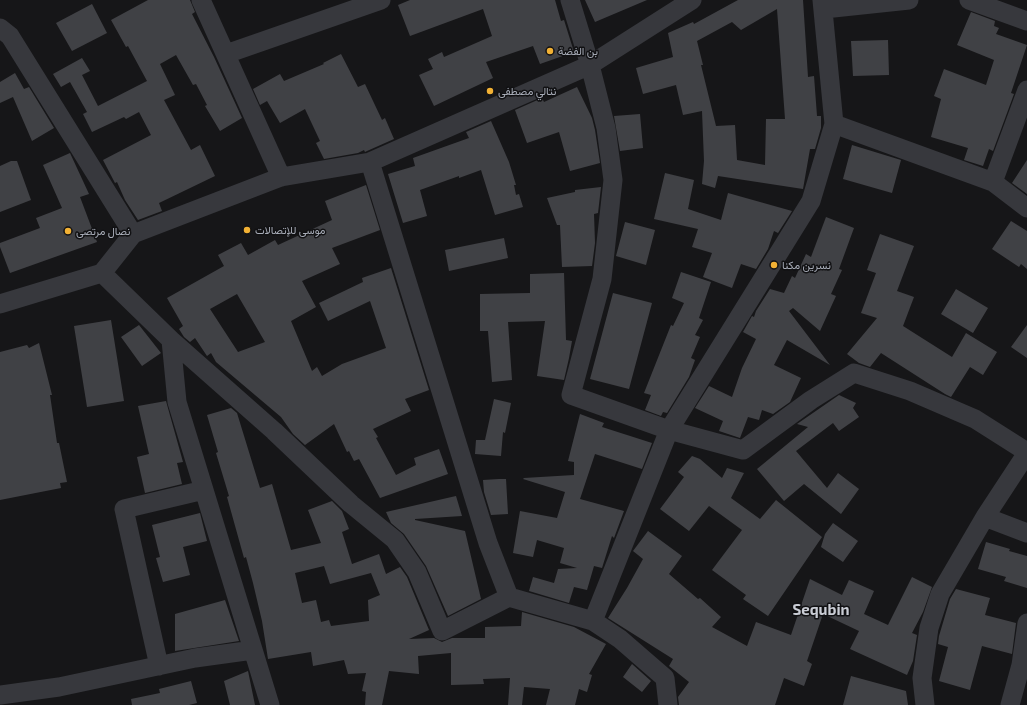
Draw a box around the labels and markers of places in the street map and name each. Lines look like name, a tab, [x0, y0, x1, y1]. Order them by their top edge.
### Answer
place label: بن الفضة	[558, 44, 598, 58]
marker: بن الفضة	[545, 46, 555, 56]
place label: نتالي مصطفى	[498, 84, 556, 98]
marker: نتالي مصطفى	[485, 86, 495, 96]
place label: موسى للإتصالات	[255, 223, 325, 237]
place label: نصال مرتصى	[76, 224, 130, 238]
marker: موسى للإتصالات	[242, 225, 252, 235]
marker: نصال مرتصى	[63, 226, 73, 236]
place label: نسرين مكنا	[782, 258, 831, 272]
marker: نسرين مكنا	[769, 260, 779, 270]

